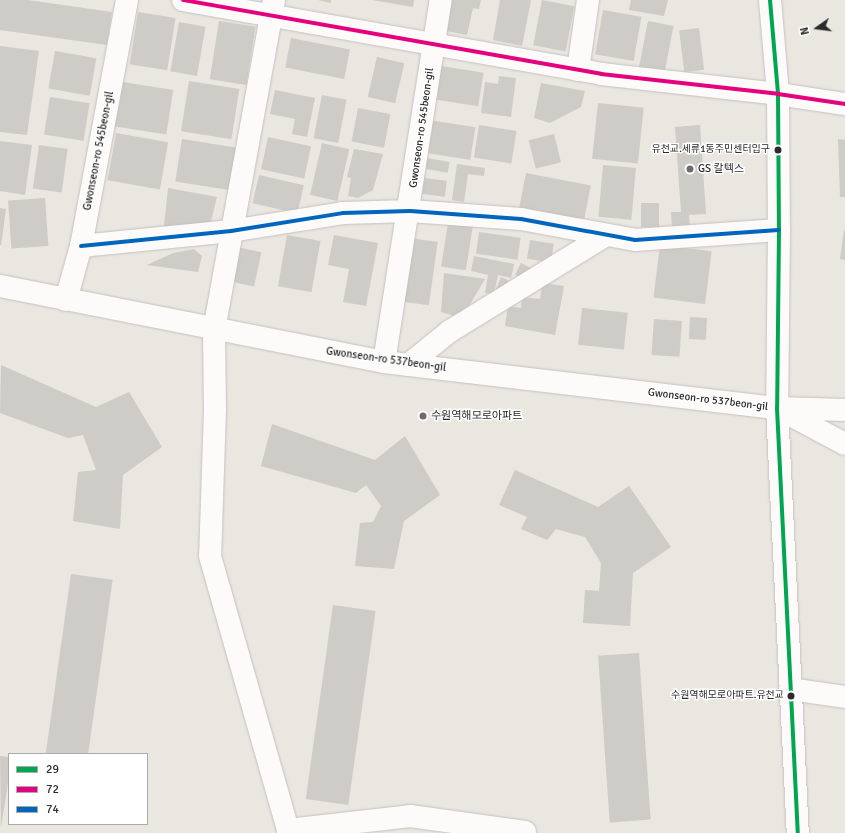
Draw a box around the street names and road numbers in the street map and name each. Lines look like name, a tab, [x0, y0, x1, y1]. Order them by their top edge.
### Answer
street label: Gwonseon-ro 545beon-gil	[407, 67, 437, 189]
street label: Gwonseon-ro 545beon-gil	[81, 90, 117, 212]
street label: Gwonseon-ro 537beon-gil	[325, 345, 447, 375]
street label: Gwonseon-ro 537beon-gil	[647, 386, 769, 414]

